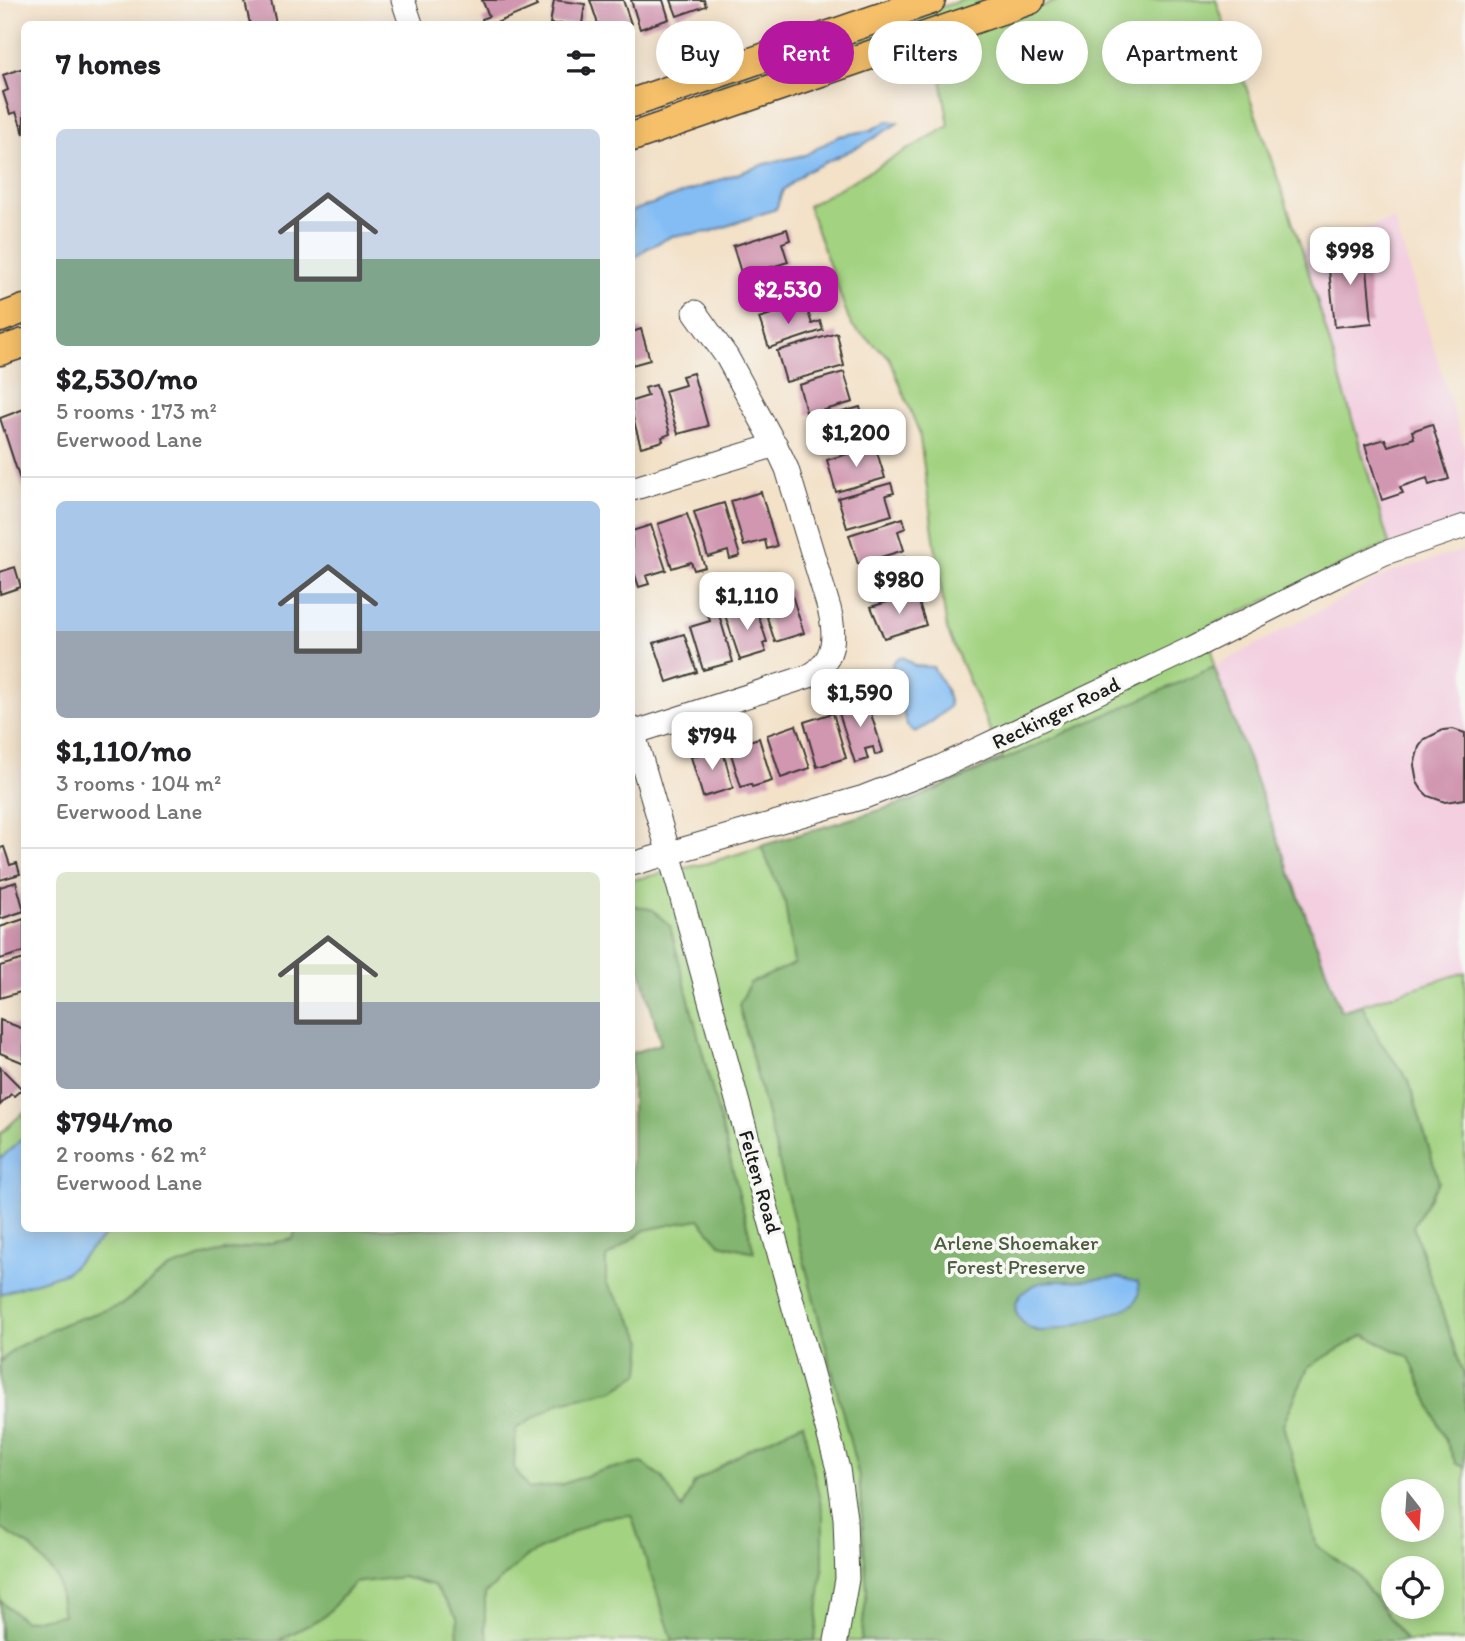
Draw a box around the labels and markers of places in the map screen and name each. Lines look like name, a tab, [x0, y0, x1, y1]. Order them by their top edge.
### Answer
pin: $998	[1309, 228, 1391, 287]
pin: $2,530	[731, 266, 845, 326]
pin: $1,200	[799, 410, 913, 469]
pin: $980	[858, 556, 940, 616]
pin: $1,110	[690, 572, 804, 632]
pin: $1,590	[803, 670, 917, 729]
pin: $794	[671, 712, 753, 772]

